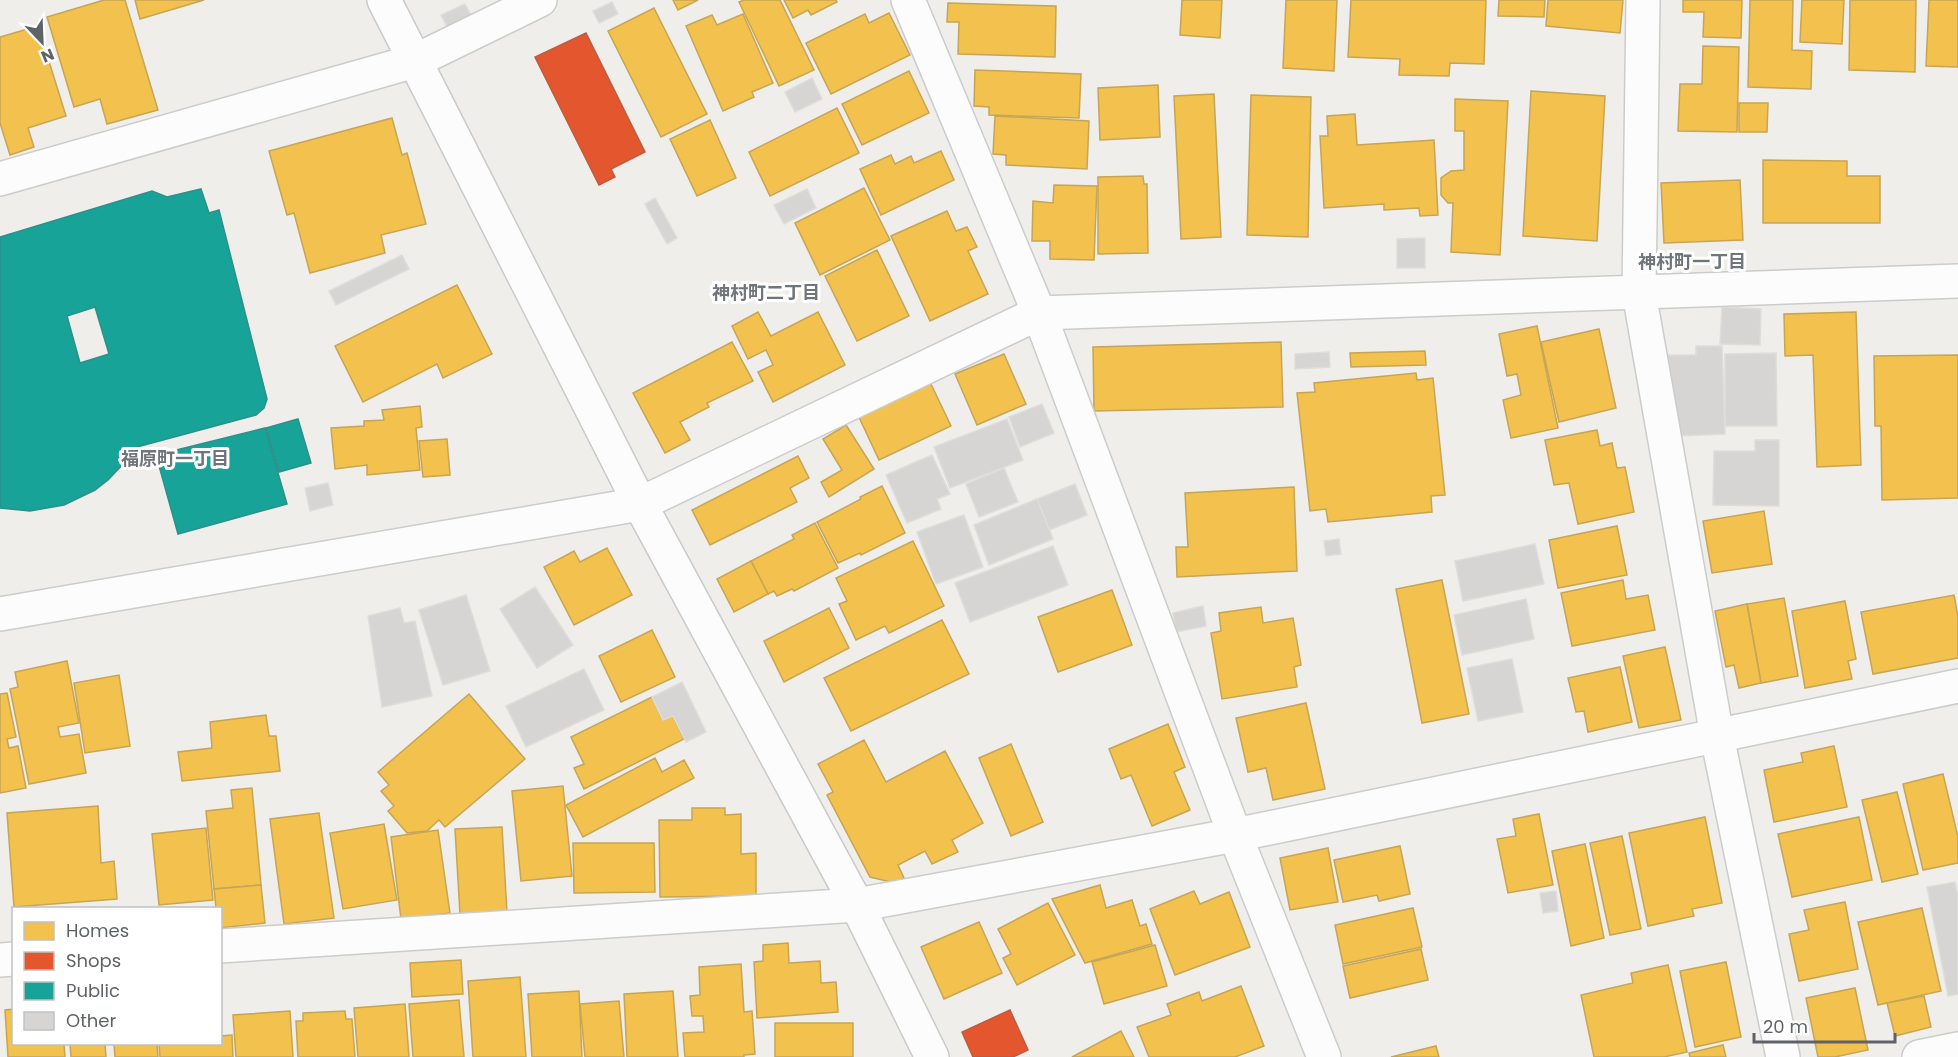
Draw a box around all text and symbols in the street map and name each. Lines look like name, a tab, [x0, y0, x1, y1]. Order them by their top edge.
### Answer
north arrow	[12, 12, 72, 72]
text: N	[38, 42, 58, 68]
district label: 神村町一丁目	[1638, 249, 1746, 274]
district label: 神村町二丁目	[712, 280, 820, 305]
district label: 福原町一丁目	[121, 446, 229, 471]
legend	[12, 907, 222, 1045]
text: Homes	[66, 918, 129, 943]
text: Shops	[66, 948, 121, 973]
text: Public	[66, 978, 120, 1003]
scale bar	[1754, 1006, 1895, 1044]
text: Other	[66, 1008, 116, 1033]
text: 20 m	[1763, 1014, 1808, 1039]

